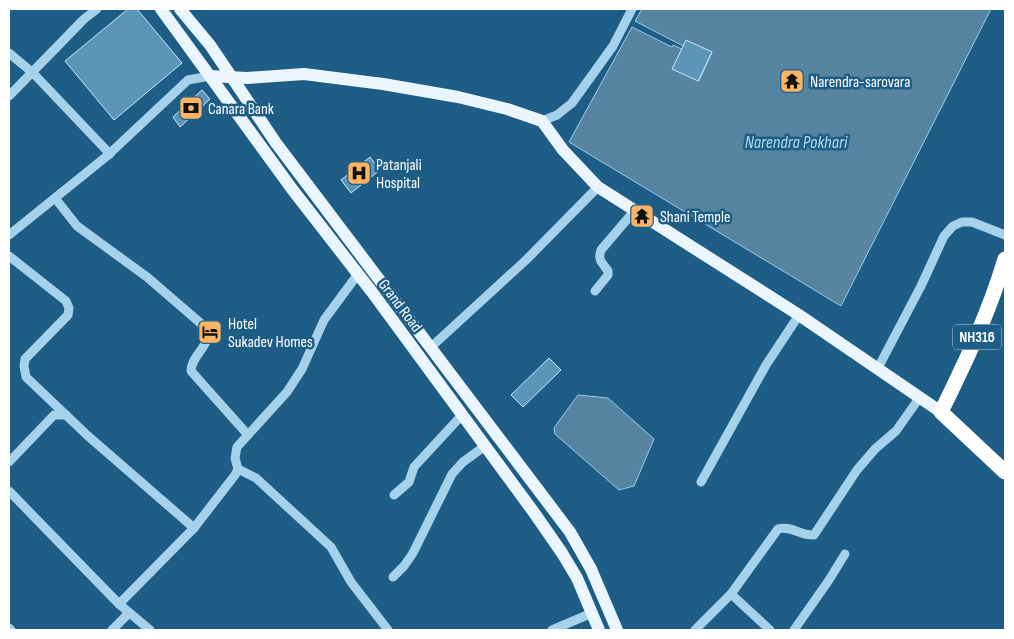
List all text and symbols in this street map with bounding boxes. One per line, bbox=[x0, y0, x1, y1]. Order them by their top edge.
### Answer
temple icon: Narendra-sarovara bbox=[779, 68, 805, 94]
place label: Narendra-sarovara bbox=[810, 73, 910, 92]
bank icon: Canara Bank bbox=[178, 95, 204, 121]
place label: Canara Bank bbox=[208, 100, 274, 119]
water label: Narendra Pokhari bbox=[745, 132, 848, 153]
place label: Patanjali Hospital bbox=[376, 156, 422, 193]
hospital icon: Patanjali Hospital bbox=[346, 160, 372, 186]
temple icon: Shani Temple bbox=[629, 203, 655, 229]
place label: Shani Temple bbox=[660, 208, 730, 227]
street label: Grand Road bbox=[374, 276, 426, 336]
place label: Hotel Sukadev Homes bbox=[228, 315, 313, 352]
hotel icon: Hotel Sukadev Homes bbox=[197, 319, 223, 345]
road number: NH316 bbox=[953, 324, 1001, 350]

